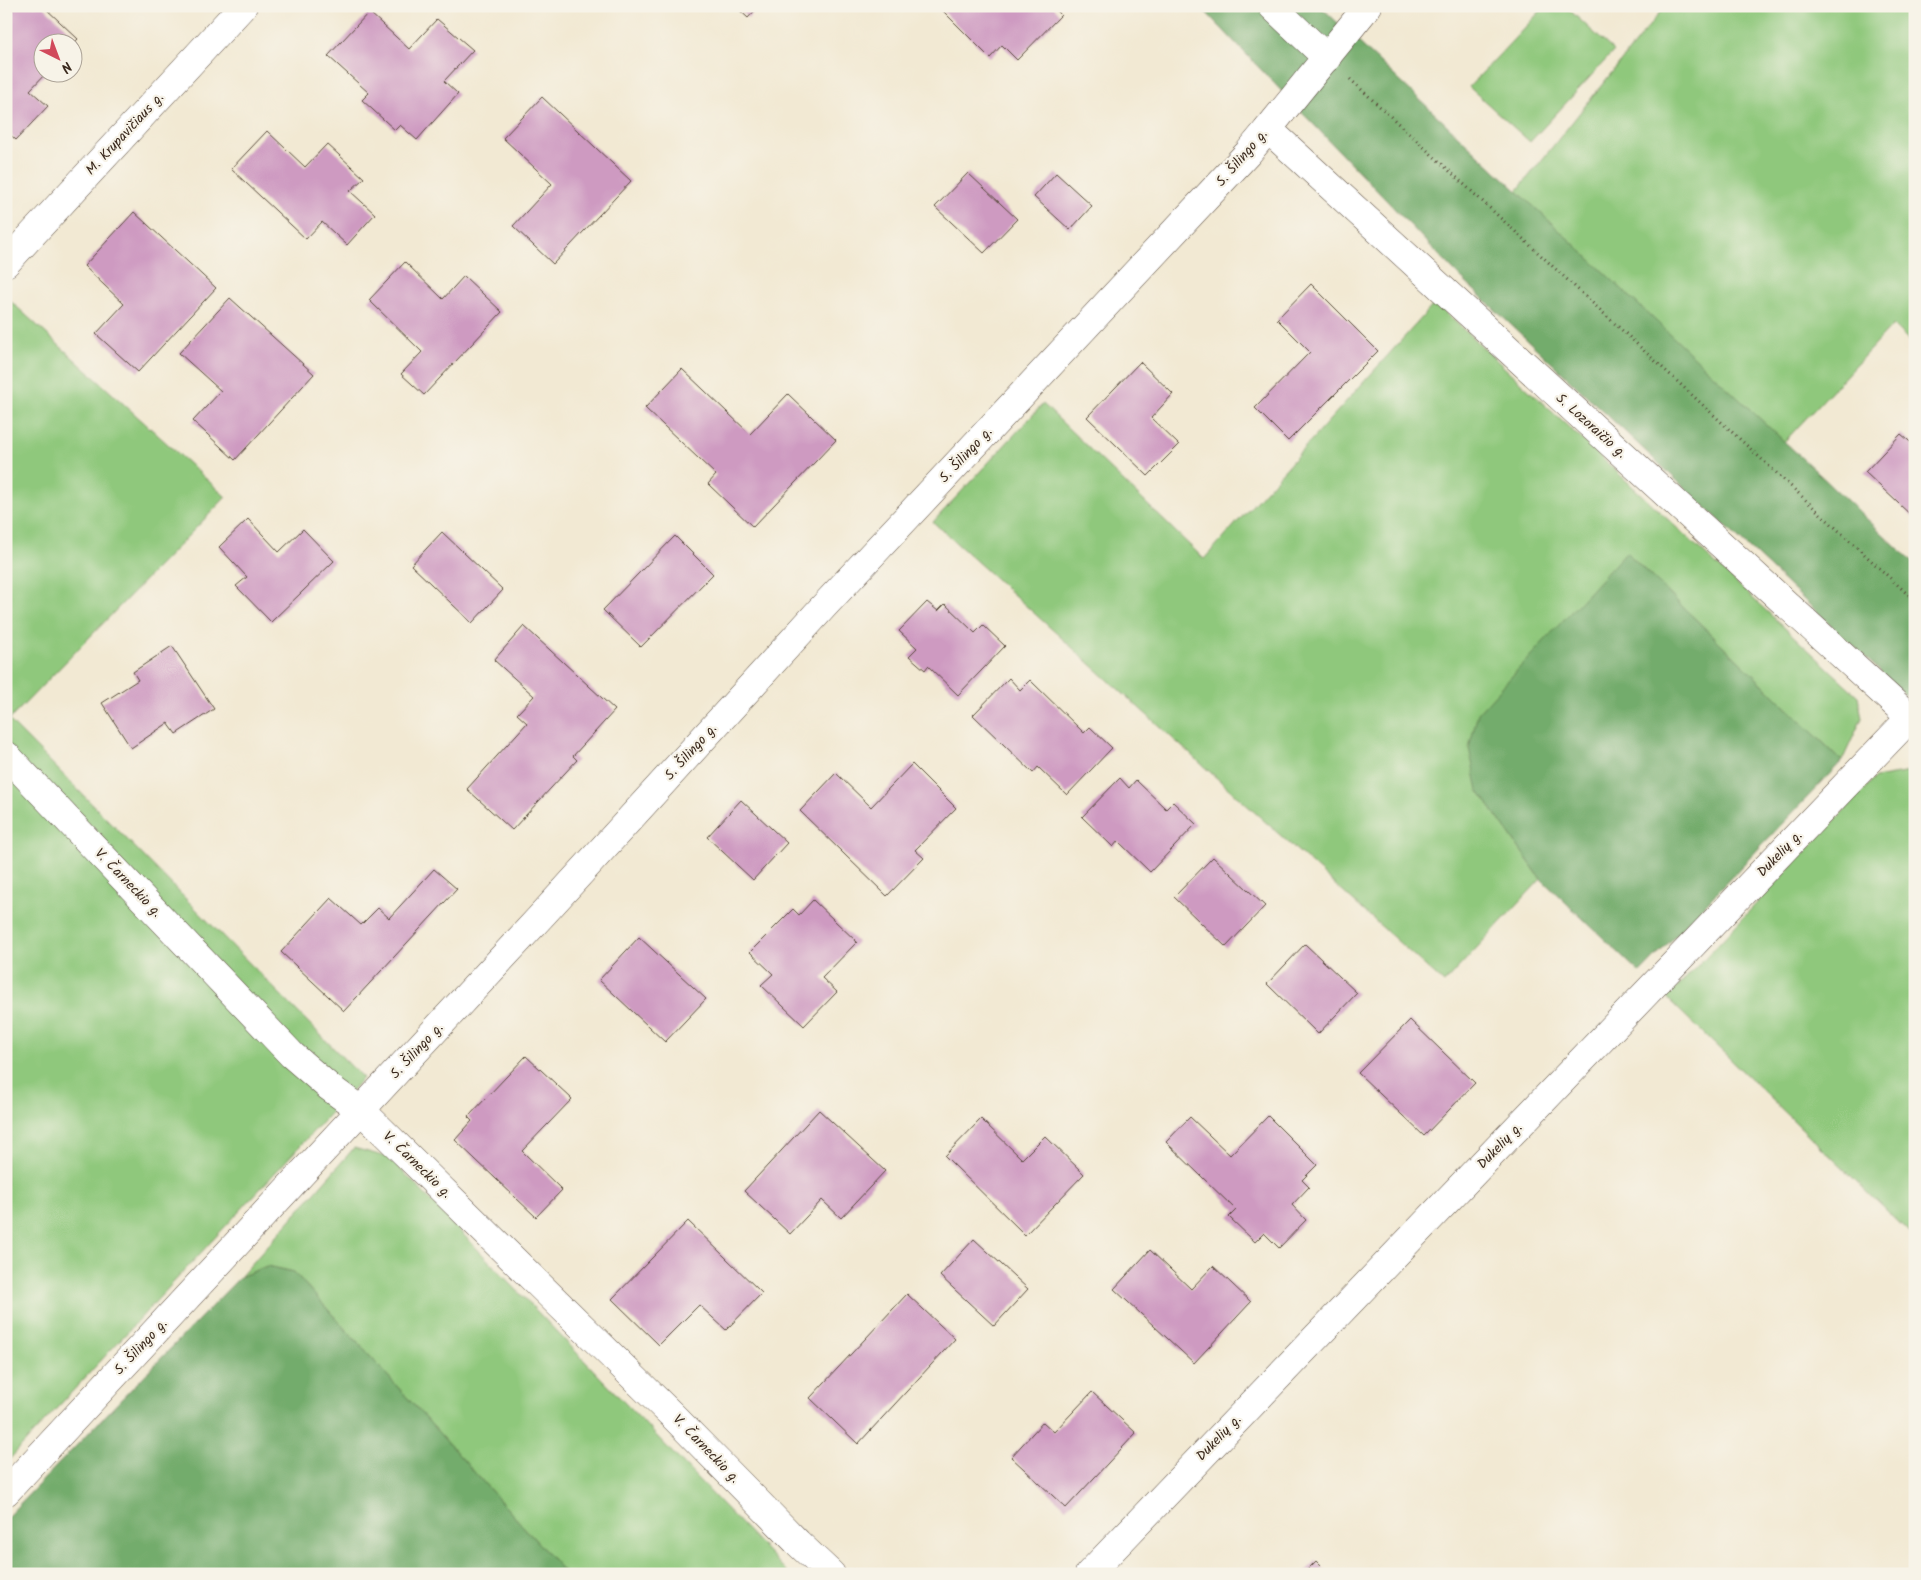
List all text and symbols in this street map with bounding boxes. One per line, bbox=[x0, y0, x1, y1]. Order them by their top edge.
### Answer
north arrow bbox=[32, 32, 82, 82]
text: N bbox=[55, 56, 77, 78]
street label: M. Krupavičiaus g. bbox=[81, 88, 169, 180]
street label: S. Šilingo g. bbox=[1211, 124, 1273, 192]
street label: S. Lozoraičio g. bbox=[1551, 388, 1631, 464]
street label: S. Šilingo g. bbox=[934, 422, 998, 488]
street label: S. Šilingo g. bbox=[659, 719, 723, 785]
street label: Dukelių g. bbox=[1752, 826, 1808, 882]
street label: V. Čarneckio g. bbox=[89, 843, 167, 923]
street label: S. Šilingo g. bbox=[385, 1018, 449, 1084]
street label: Dukelių g. bbox=[1472, 1118, 1528, 1174]
street label: V. Čarneckio g. bbox=[377, 1126, 457, 1204]
street label: S. Šilingo g. bbox=[109, 1314, 173, 1380]
street label: V. Čarneckio g. bbox=[667, 1409, 745, 1489]
street label: Dukelių g. bbox=[1191, 1410, 1247, 1466]

